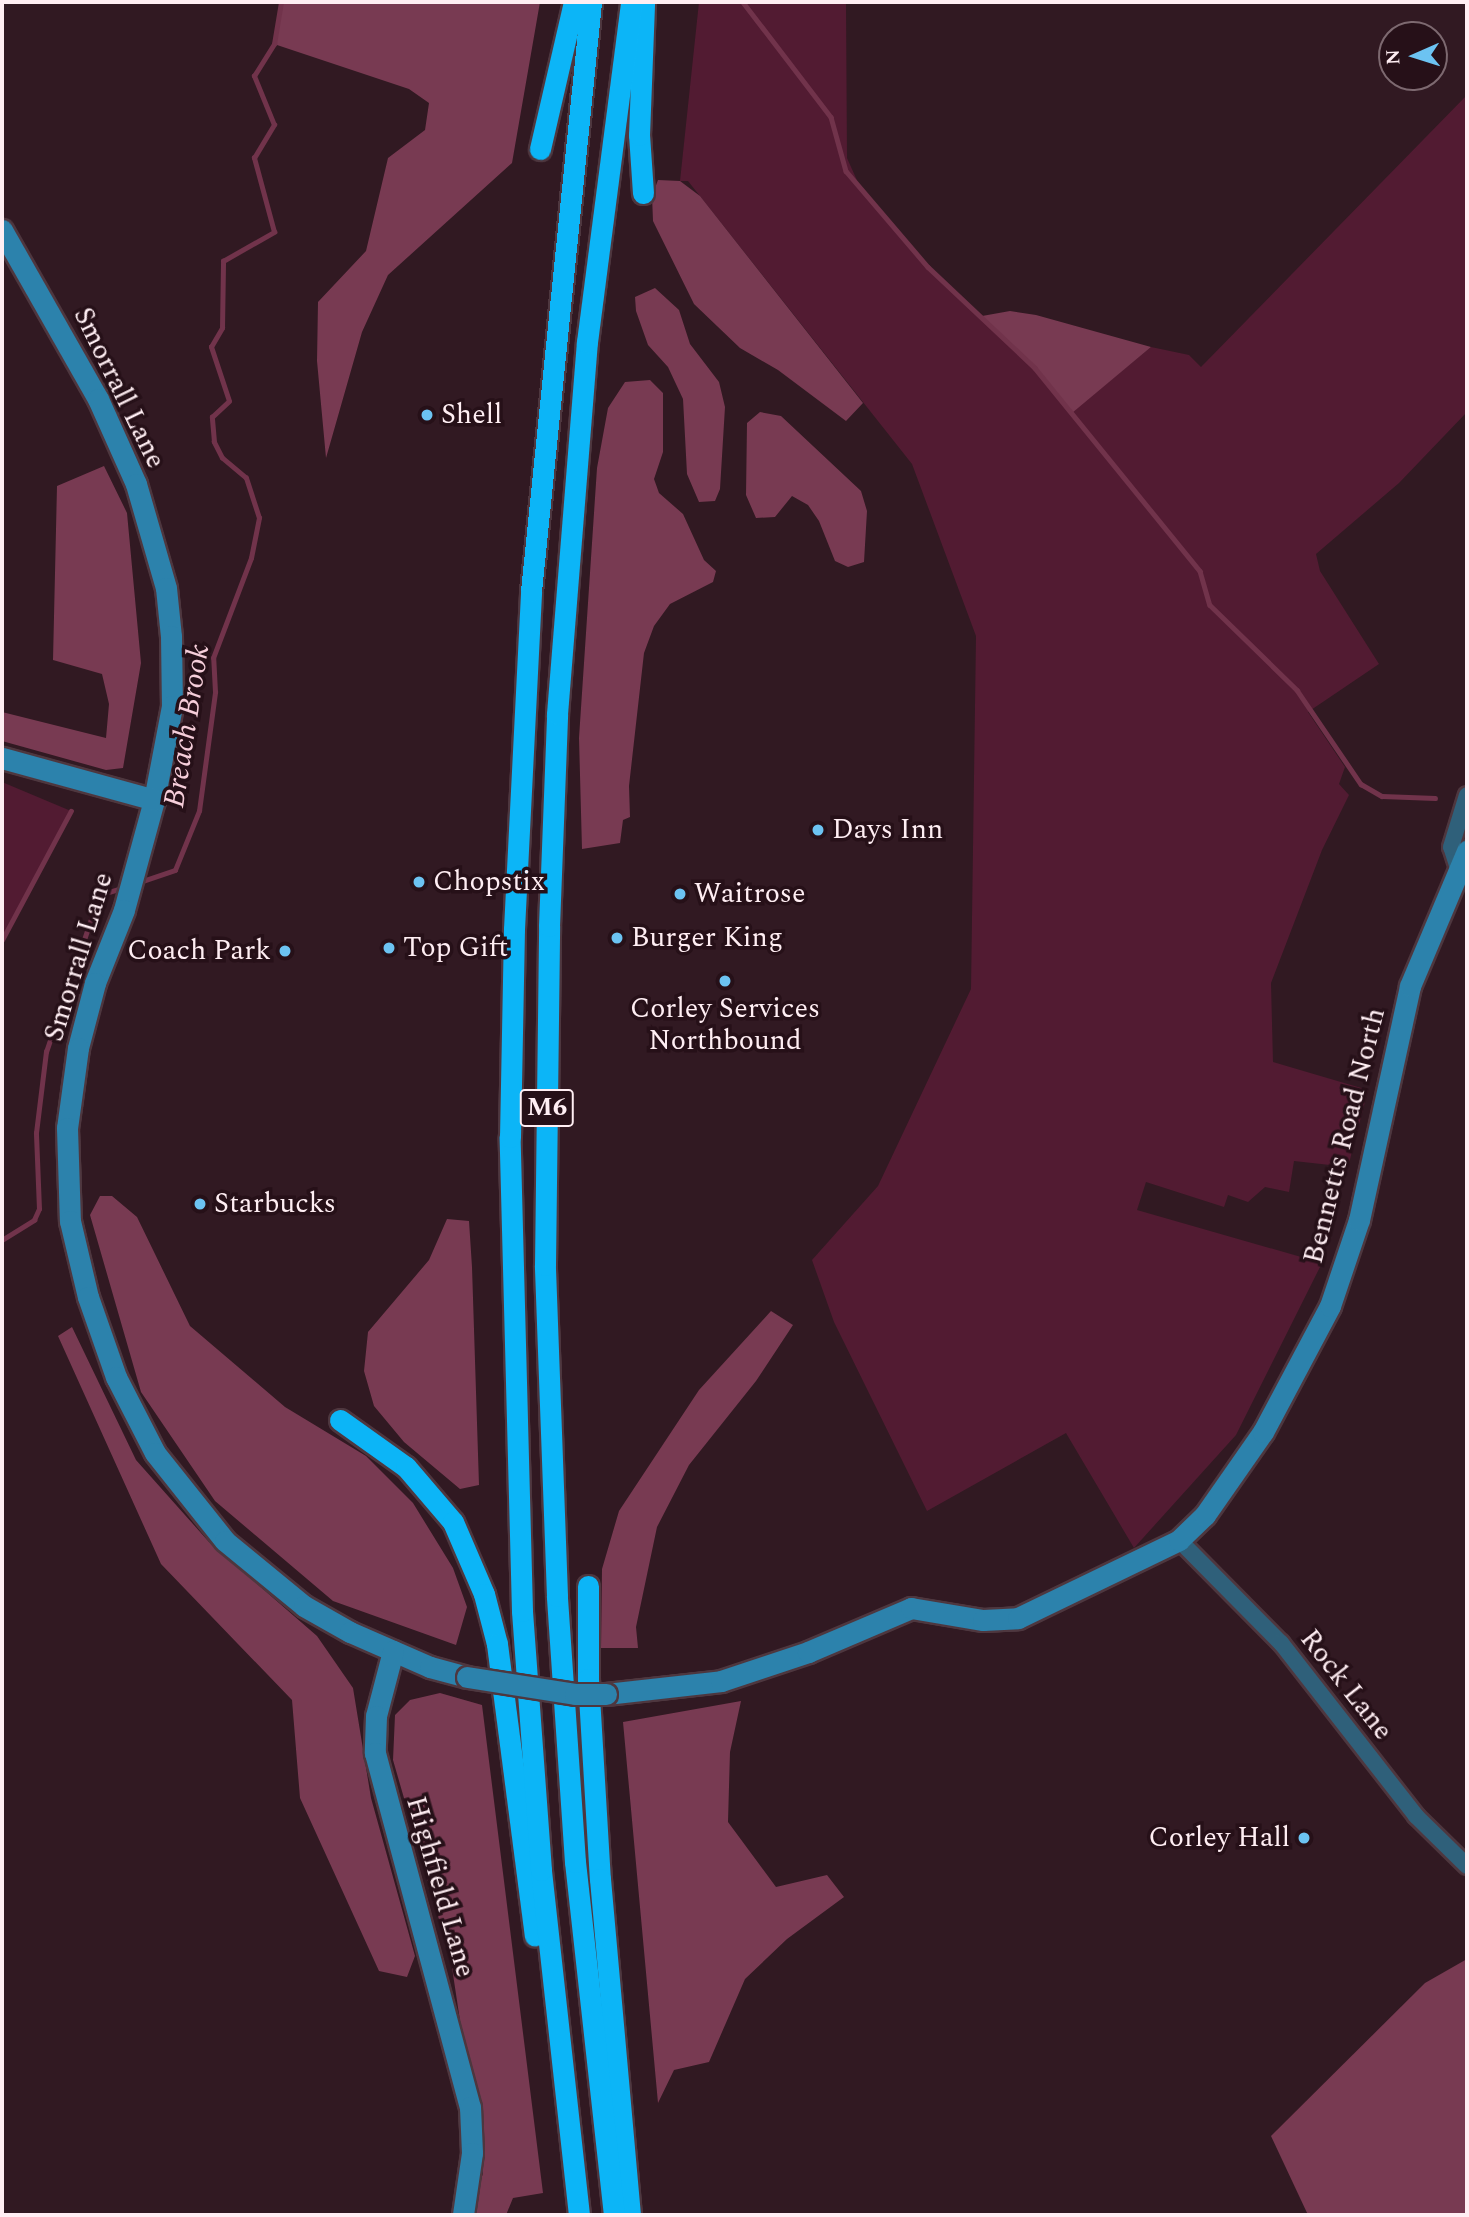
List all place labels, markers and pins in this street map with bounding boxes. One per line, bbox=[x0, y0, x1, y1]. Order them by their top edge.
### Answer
place label: Shell bbox=[441, 398, 502, 432]
marker: Shell bbox=[419, 407, 435, 423]
place label: Days Inn bbox=[832, 813, 943, 847]
marker: Days Inn bbox=[810, 822, 826, 838]
place label: Chopstix bbox=[433, 865, 545, 899]
marker: Chopstix bbox=[411, 874, 427, 890]
place label: Waitrose bbox=[694, 877, 805, 911]
marker: Waitrose bbox=[672, 886, 688, 902]
place label: Burger King bbox=[631, 921, 783, 955]
marker: Burger King bbox=[609, 930, 625, 946]
place label: Top Gift bbox=[403, 931, 508, 965]
place label: Coach Park bbox=[127, 934, 271, 968]
marker: Top Gift bbox=[381, 940, 397, 956]
marker: Coach Park bbox=[277, 943, 293, 959]
marker: Corley Services Northbound bbox=[717, 973, 733, 989]
place label: Corley Services Northbound bbox=[630, 992, 820, 1058]
place label: Starbucks bbox=[214, 1187, 336, 1221]
marker: Starbucks bbox=[192, 1196, 208, 1212]
place label: Corley Hall bbox=[1149, 1821, 1290, 1855]
marker: Corley Hall bbox=[1296, 1830, 1312, 1846]

